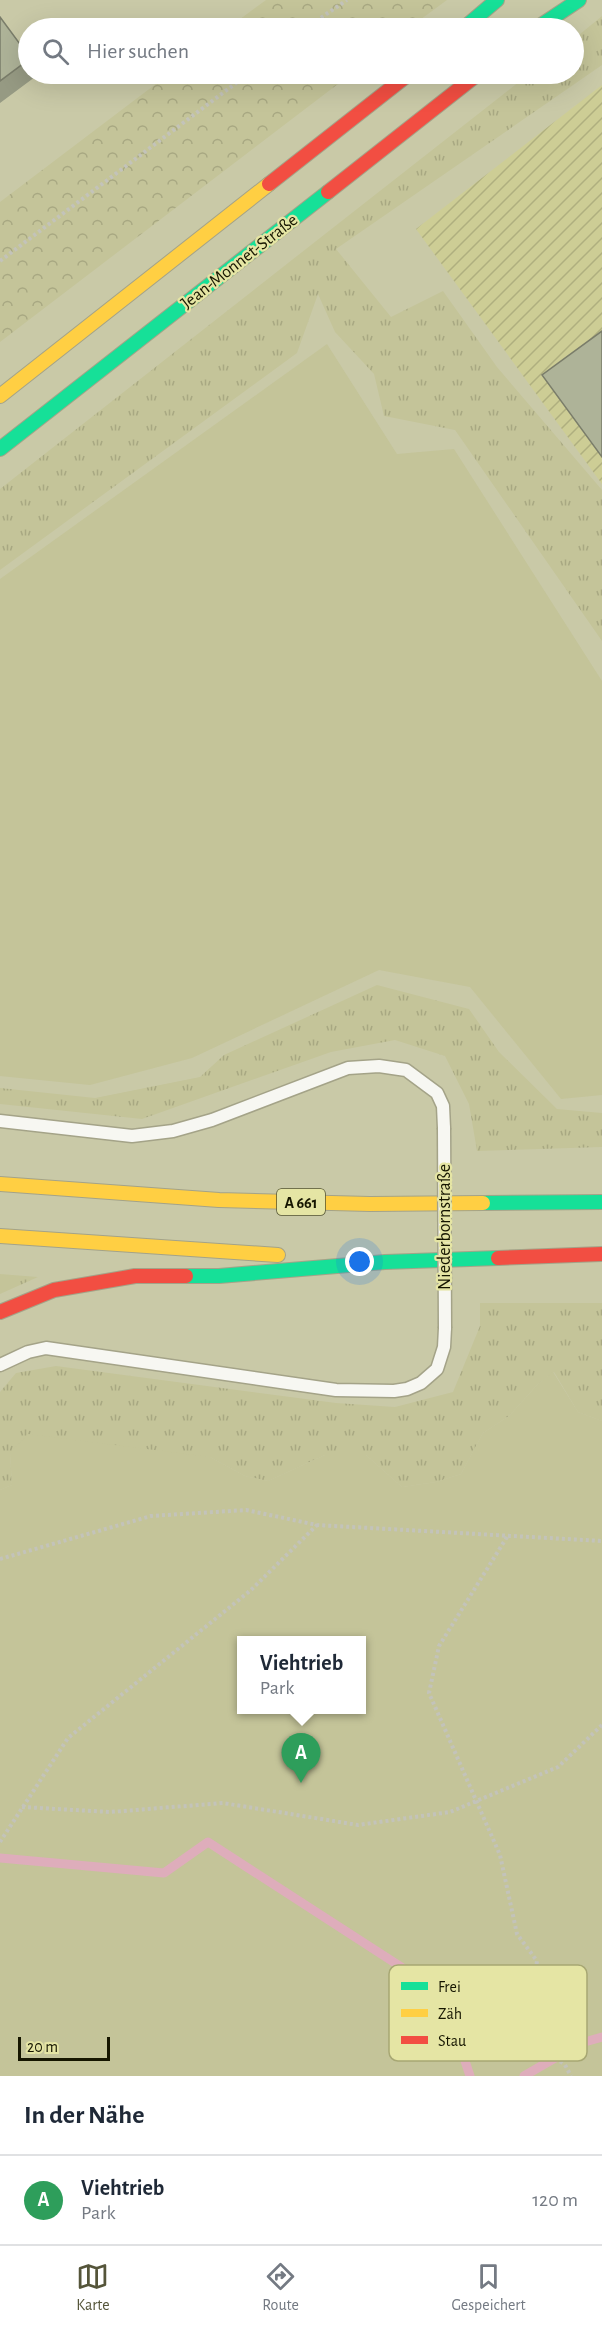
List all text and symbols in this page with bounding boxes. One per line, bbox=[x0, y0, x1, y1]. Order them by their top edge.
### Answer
search box bbox=[18, 18, 584, 84]
icon: search bbox=[39, 35, 72, 68]
text: Hier suchen bbox=[87, 40, 189, 62]
street label: Jean-Monnet-Straße bbox=[178, 211, 301, 313]
street label: Niederbornstraße bbox=[436, 1164, 454, 1290]
road number: A 661 bbox=[277, 1189, 325, 1215]
your location bbox=[345, 1247, 374, 1276]
popup bbox=[237, 1636, 366, 1714]
text: Viehtrieb bbox=[260, 1652, 343, 1674]
text: Park bbox=[260, 1678, 294, 1698]
pin: A bbox=[282, 1734, 320, 1783]
legend bbox=[389, 1965, 587, 2061]
text: Frei bbox=[438, 1979, 461, 1995]
text: Zäh bbox=[438, 2006, 462, 2022]
text: Stau bbox=[438, 2033, 466, 2049]
scale bar bbox=[18, 2034, 110, 2062]
text: 20 m bbox=[27, 2039, 58, 2055]
text: In der Nähe bbox=[24, 2102, 144, 2128]
text: Viehtrieb bbox=[81, 2177, 164, 2199]
text: A bbox=[38, 2190, 50, 2210]
text: 120 m bbox=[532, 2190, 578, 2210]
text: Park bbox=[81, 2203, 116, 2223]
tab: Karte bbox=[76, 2260, 110, 2315]
tab: Route bbox=[262, 2260, 299, 2315]
tab: Gespeichert bbox=[452, 2260, 526, 2315]

